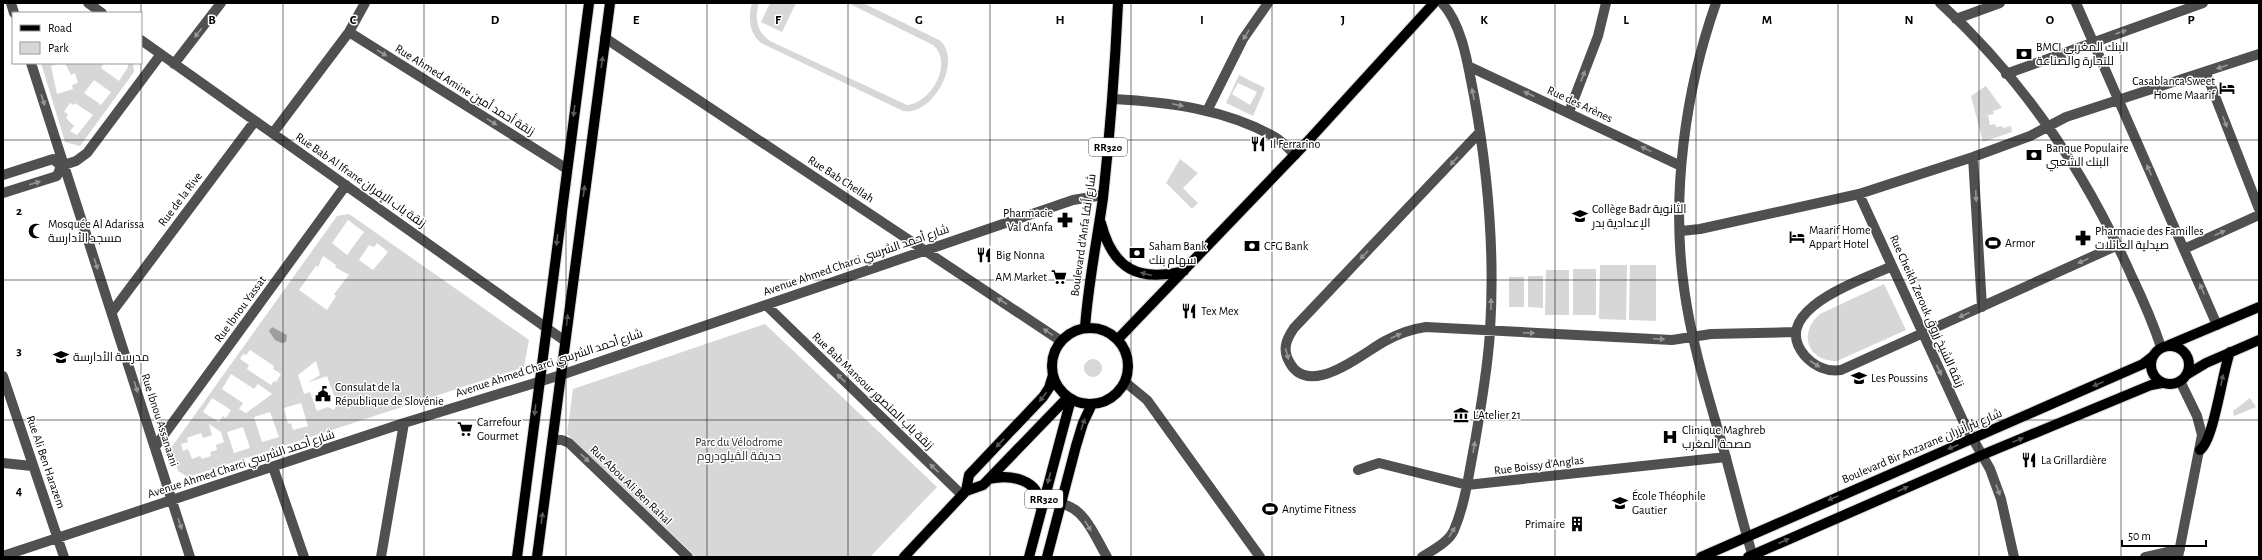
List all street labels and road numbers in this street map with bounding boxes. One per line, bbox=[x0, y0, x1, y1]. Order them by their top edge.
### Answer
street label: Rue Ahmed Amine زنقة أحمد أمين bbox=[393, 40, 538, 139]
street label: Rue des Arènes bbox=[1545, 84, 1615, 124]
street label: Rue Bab Al Ifrane زنقة باب الإفران bbox=[293, 130, 428, 230]
road number: RR320 bbox=[1089, 138, 1127, 156]
street label: Rue Bab Chellah bbox=[806, 153, 876, 205]
street label: Rue de la Rive bbox=[156, 170, 204, 228]
street label: Boulevard d'Anfa شارع أنفا bbox=[1066, 173, 1100, 297]
street label: Avenue Ahmed Charci شارع أحمد الشرسي bbox=[761, 221, 952, 301]
street label: Rue Cheikh Zerouk زنقة الشيخ زروق bbox=[1886, 233, 1966, 390]
street label: Rue Ibnou Yassat bbox=[212, 273, 268, 344]
street label: Avenue Ahmed Charci شارع أحمد الشرسي bbox=[453, 325, 645, 403]
street label: Rue Bab Mansour زنقة باب المنصور bbox=[810, 330, 936, 453]
street label: Rue Ibnou Assanaani bbox=[139, 372, 181, 468]
street label: Boulevard Bir Anzarane شارع بئر أنزران bbox=[1839, 405, 2005, 487]
street label: Rue Ali Ben Harazem bbox=[24, 414, 68, 510]
street label: Avenue Ahmed Charci شارع أحمد الشرسي bbox=[145, 426, 337, 504]
street label: Rue Abou Ali Ben Rahal bbox=[588, 443, 674, 527]
street label: Rue Boissy d’Anglas bbox=[1493, 454, 1585, 477]
road number: RR320 bbox=[1025, 490, 1063, 508]

